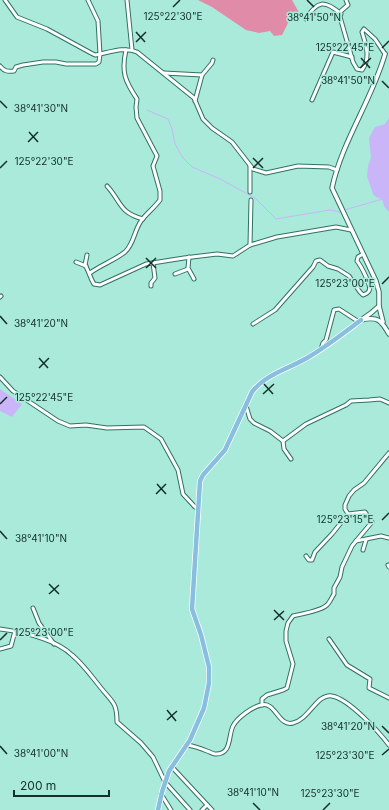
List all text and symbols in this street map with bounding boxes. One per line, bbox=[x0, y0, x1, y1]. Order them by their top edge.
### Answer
text: 125°22'30"E bbox=[143, 10, 203, 22]
text: 38°41'50"N bbox=[287, 11, 341, 23]
text: 125°22'45"E bbox=[316, 41, 374, 53]
text: 38°41'50"N bbox=[321, 74, 375, 86]
text: 38°41'30"N bbox=[14, 102, 68, 114]
text: 125°22'30"E bbox=[14, 155, 74, 167]
text: 125°23'00"E bbox=[315, 277, 375, 289]
text: 38°41'20"N bbox=[14, 317, 68, 329]
text: 125°22'45"E bbox=[15, 391, 73, 403]
text: 125°23'15"E bbox=[317, 513, 373, 525]
text: 38°41'10"N bbox=[15, 532, 67, 544]
text: 125°23'00"E bbox=[14, 626, 74, 638]
text: 38°41'20"N bbox=[321, 720, 375, 732]
text: 38°41'00"N bbox=[14, 747, 68, 759]
text: 125°23'30"E bbox=[315, 749, 375, 761]
scale bar bbox=[14, 772, 109, 798]
text: 200 m bbox=[20, 778, 56, 793]
text: 38°41'10"N bbox=[227, 786, 279, 798]
text: 125°23'30"E bbox=[300, 787, 360, 799]

